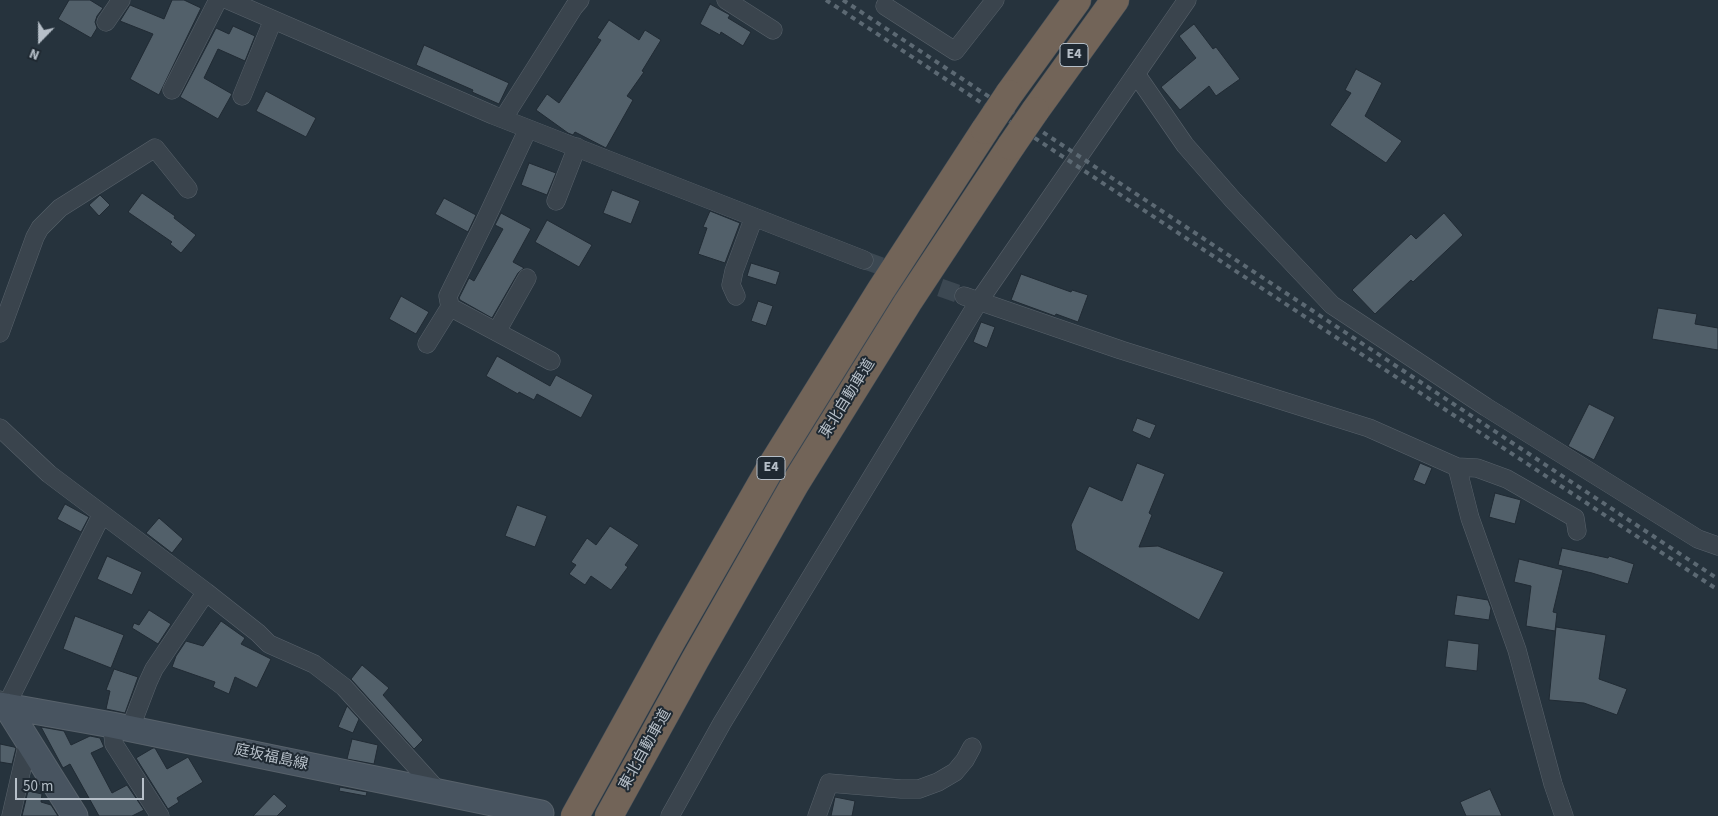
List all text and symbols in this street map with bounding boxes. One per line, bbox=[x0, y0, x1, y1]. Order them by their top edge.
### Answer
north arrow bbox=[15, 15, 65, 65]
text: N bbox=[26, 43, 42, 65]
road number: E4 bbox=[1060, 44, 1088, 66]
street label: 東北自動車道 bbox=[817, 356, 879, 442]
road number: E4 bbox=[757, 456, 785, 479]
street label: 東北自動車道 bbox=[616, 706, 676, 794]
street label: 庭坂福島線 bbox=[232, 741, 310, 775]
scale bar bbox=[18, 768, 146, 800]
text: 50 m bbox=[23, 776, 53, 797]

